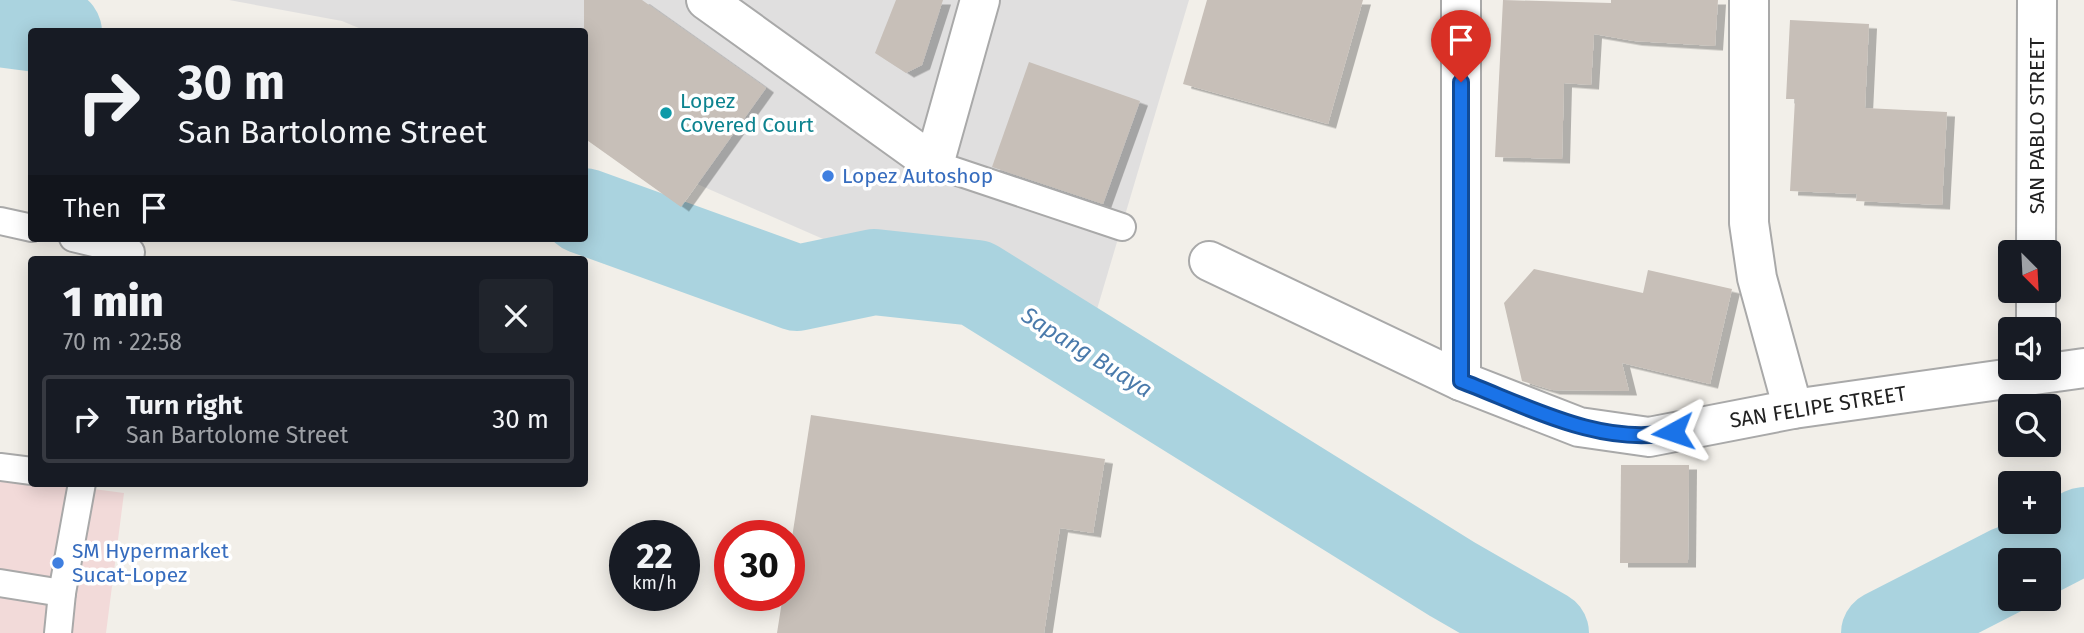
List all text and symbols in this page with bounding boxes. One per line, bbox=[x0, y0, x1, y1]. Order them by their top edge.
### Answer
pin bbox=[1431, 10, 1491, 82]
icon: arrive bbox=[1442, 21, 1480, 59]
street label: SAN PABLO STREET bbox=[2024, 38, 2050, 214]
text: 30 m bbox=[178, 53, 285, 112]
icon: right bbox=[63, 56, 154, 147]
place label: Lopez Covered Court bbox=[680, 88, 814, 138]
marker: Lopez Covered Court bbox=[658, 105, 674, 121]
text: San Bartolome Street bbox=[178, 113, 487, 151]
place label: Lopez Autoshop bbox=[842, 163, 993, 189]
marker: Lopez Autoshop bbox=[820, 168, 836, 184]
icon: arrive bbox=[135, 189, 173, 227]
text: Then bbox=[63, 193, 121, 224]
north arrow bbox=[1998, 240, 2062, 303]
map controls bbox=[1998, 240, 2061, 611]
text: 1 min bbox=[63, 277, 164, 327]
button: close bbox=[479, 279, 553, 353]
water label: Sapang Buaya bbox=[1016, 300, 1157, 403]
button: sound bbox=[1998, 317, 2061, 380]
text: 70 m · 22:58 bbox=[63, 328, 182, 356]
street label: SAN FELIPE STREET bbox=[1728, 380, 1908, 434]
text: Turn right bbox=[126, 390, 243, 421]
button: search bbox=[1998, 394, 2061, 457]
position arrow bbox=[1636, 395, 1710, 469]
icon: right bbox=[67, 400, 105, 438]
text: 30 m bbox=[492, 404, 549, 435]
text: San Bartolome Street bbox=[126, 421, 348, 449]
button: + bbox=[1998, 471, 2061, 534]
speed limit sign: 30 bbox=[714, 520, 805, 611]
text: 22 bbox=[636, 535, 673, 577]
place label: SM Hypermarket Sucat-Lopez bbox=[72, 538, 229, 588]
button: − bbox=[1998, 548, 2061, 611]
marker: SM Hypermarket Sucat-Lopez bbox=[50, 555, 66, 571]
text: km/h bbox=[632, 572, 677, 594]

